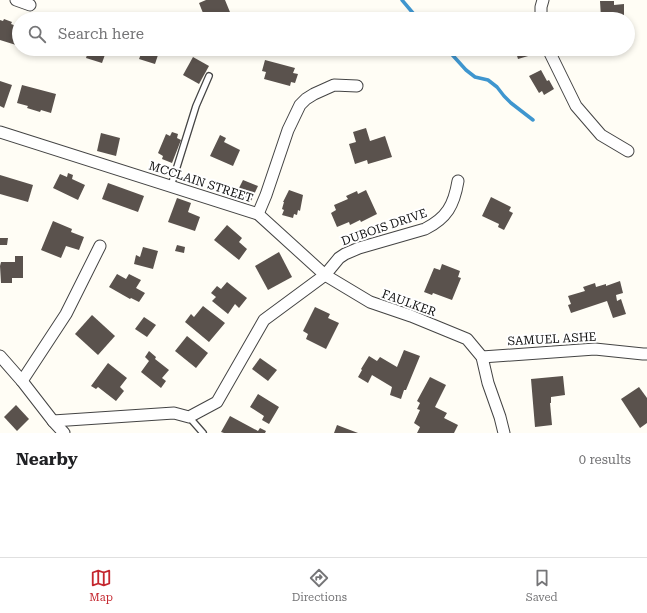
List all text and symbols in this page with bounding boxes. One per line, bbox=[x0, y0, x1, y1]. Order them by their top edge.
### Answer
search box bbox=[12, 12, 635, 56]
icon: search bbox=[26, 23, 48, 45]
text: Search here bbox=[58, 25, 144, 43]
street label: MCCLAIN STREET bbox=[147, 159, 255, 205]
street label: DUBOIS DRIVE bbox=[339, 206, 429, 248]
street label: FAULKER bbox=[380, 287, 439, 319]
street label: SAMUEL ASHE bbox=[507, 330, 597, 348]
text: Nearby bbox=[16, 449, 78, 469]
text: 0 results bbox=[579, 452, 631, 467]
tab: Map bbox=[89, 567, 113, 604]
tab: Directions bbox=[292, 567, 347, 604]
tab: Saved bbox=[526, 567, 558, 604]

